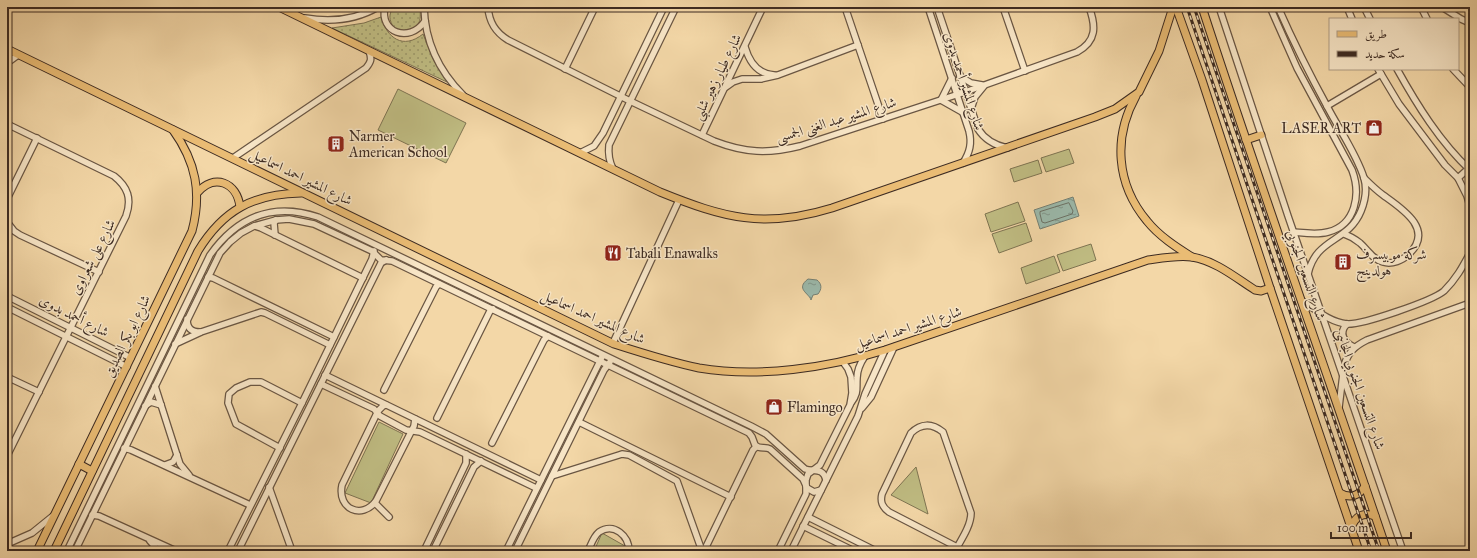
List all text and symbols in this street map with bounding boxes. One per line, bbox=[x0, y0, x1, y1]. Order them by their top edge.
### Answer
legend bbox=[1329, 18, 1459, 70]
text: طريق bbox=[1365, 27, 1387, 42]
street label: شارع المشير أحمد بدوى bbox=[937, 29, 990, 133]
street label: شارع طيار زهير شلبى bbox=[689, 31, 748, 124]
text: سكة حديد bbox=[1365, 47, 1405, 61]
street label: شارع المشير عبد الغنى الجمسى bbox=[774, 94, 899, 149]
shop icon: LASER ART bbox=[1364, 118, 1384, 138]
place label: LASER ART bbox=[1281, 120, 1361, 137]
place label: Narmer American School bbox=[348, 128, 447, 161]
building icon: Narmer American School bbox=[326, 134, 346, 154]
street label: شارع المشير احمد اسماعيل bbox=[246, 145, 355, 212]
street label: شارع على شعراوى bbox=[67, 216, 122, 299]
street label: شارع التسعين الجنوبي bbox=[1280, 228, 1329, 323]
restaurant icon: Tabali Enawalks bbox=[603, 243, 623, 263]
place label: Tabali Enawalks bbox=[626, 245, 718, 262]
place label: شركة موبيسرف هولدينج bbox=[1356, 246, 1427, 283]
building icon: شركة موبيسرف هولدينج bbox=[1333, 252, 1353, 272]
street label: شارع المشير احمد اسماعيل bbox=[537, 286, 648, 350]
street label: شارع أحمد بدوى bbox=[35, 289, 113, 343]
street label: شارع ابو بكر الصديق bbox=[100, 292, 157, 381]
street label: شارع المشير احمد اسماعيل bbox=[852, 303, 965, 356]
street label: شارع التسعين الجنوبي الجانبى bbox=[1328, 326, 1389, 453]
shop icon: Flamingo bbox=[764, 397, 784, 417]
place label: Flamingo bbox=[787, 399, 843, 416]
scale bar bbox=[1331, 514, 1411, 540]
text: 100 m bbox=[1337, 521, 1368, 535]

